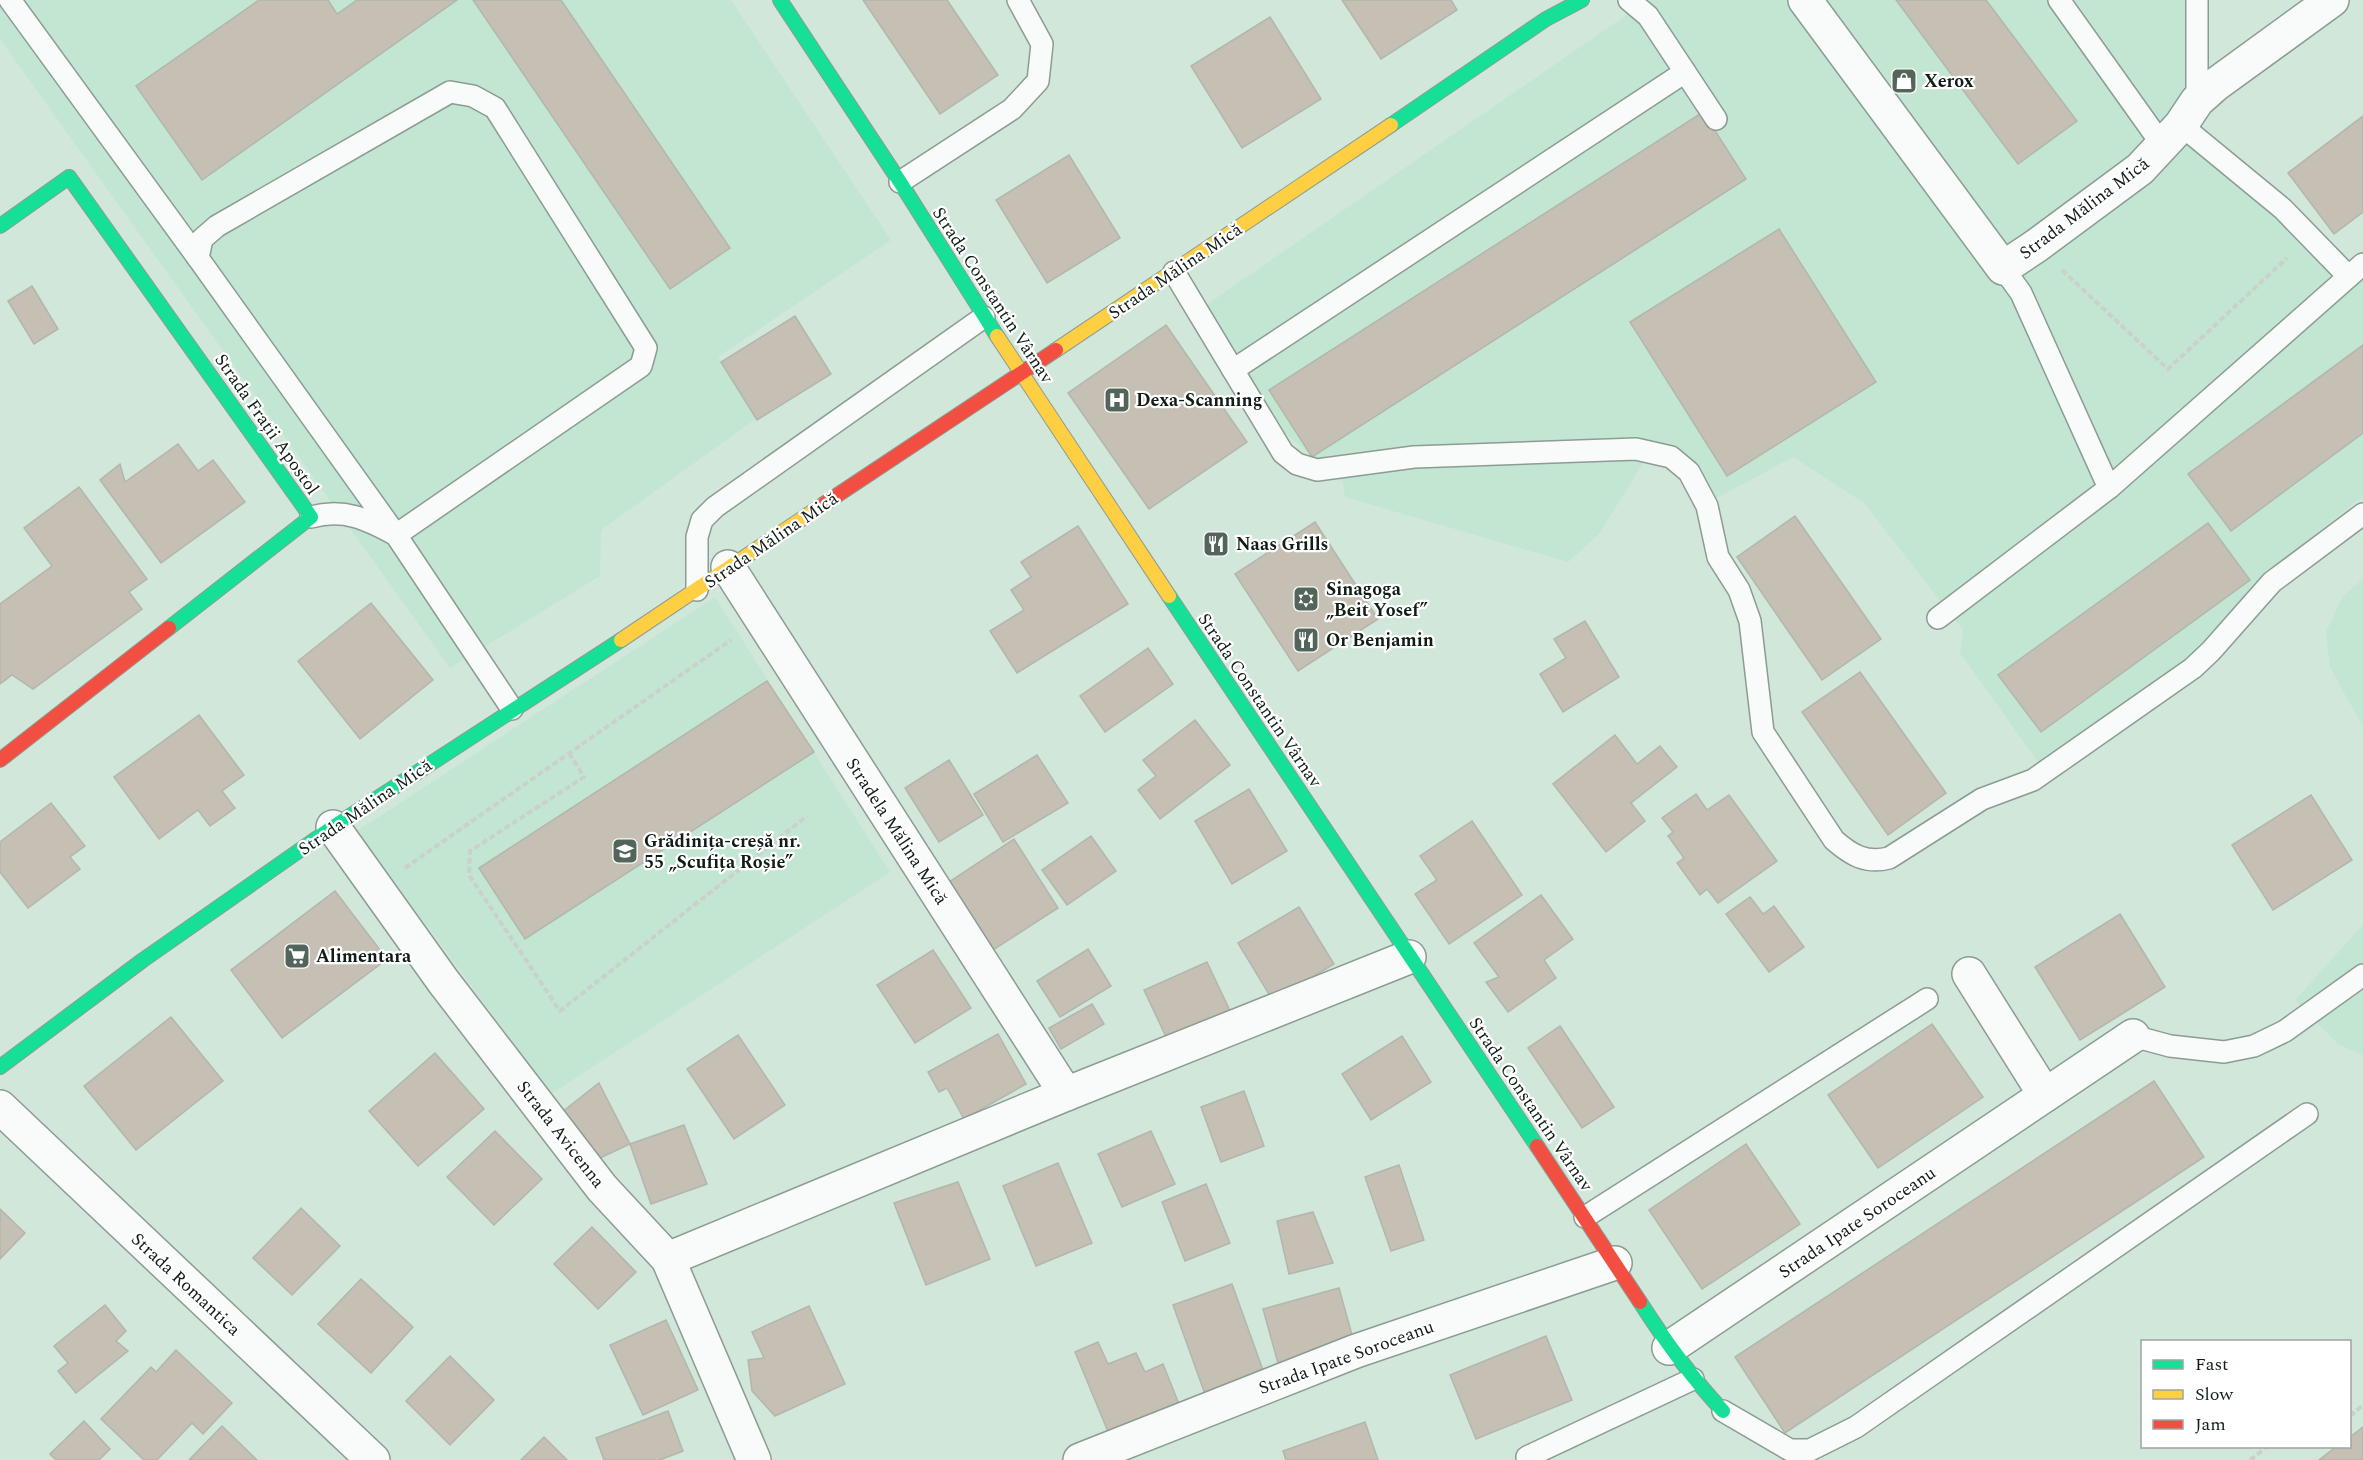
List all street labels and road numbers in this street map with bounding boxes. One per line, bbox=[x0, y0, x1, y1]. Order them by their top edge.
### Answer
street label: Strada Mălina Mică bbox=[2014, 150, 2155, 266]
street label: Strada Constantin Vârnav bbox=[925, 202, 1061, 390]
street label: Strada Mălina Mică bbox=[1103, 216, 1248, 326]
street label: Strada Frații Apostol bbox=[208, 348, 326, 500]
street label: Strada Mălina Mică bbox=[699, 485, 844, 595]
street label: Strada Constantin Vârnav bbox=[1191, 608, 1329, 794]
street label: Strada Mălina Mică bbox=[293, 752, 438, 862]
street label: Stradela Mălina Mică bbox=[839, 752, 954, 910]
street label: Strada Constantin Vârnav bbox=[1462, 1012, 1600, 1198]
street label: Strada Avicenna bbox=[510, 1075, 611, 1194]
street label: Strada Ipate Soroceanu bbox=[1773, 1160, 1941, 1285]
street label: Strada Romantica bbox=[125, 1226, 247, 1343]
street label: Strada Ipate Soroceanu bbox=[1255, 1313, 1438, 1402]

